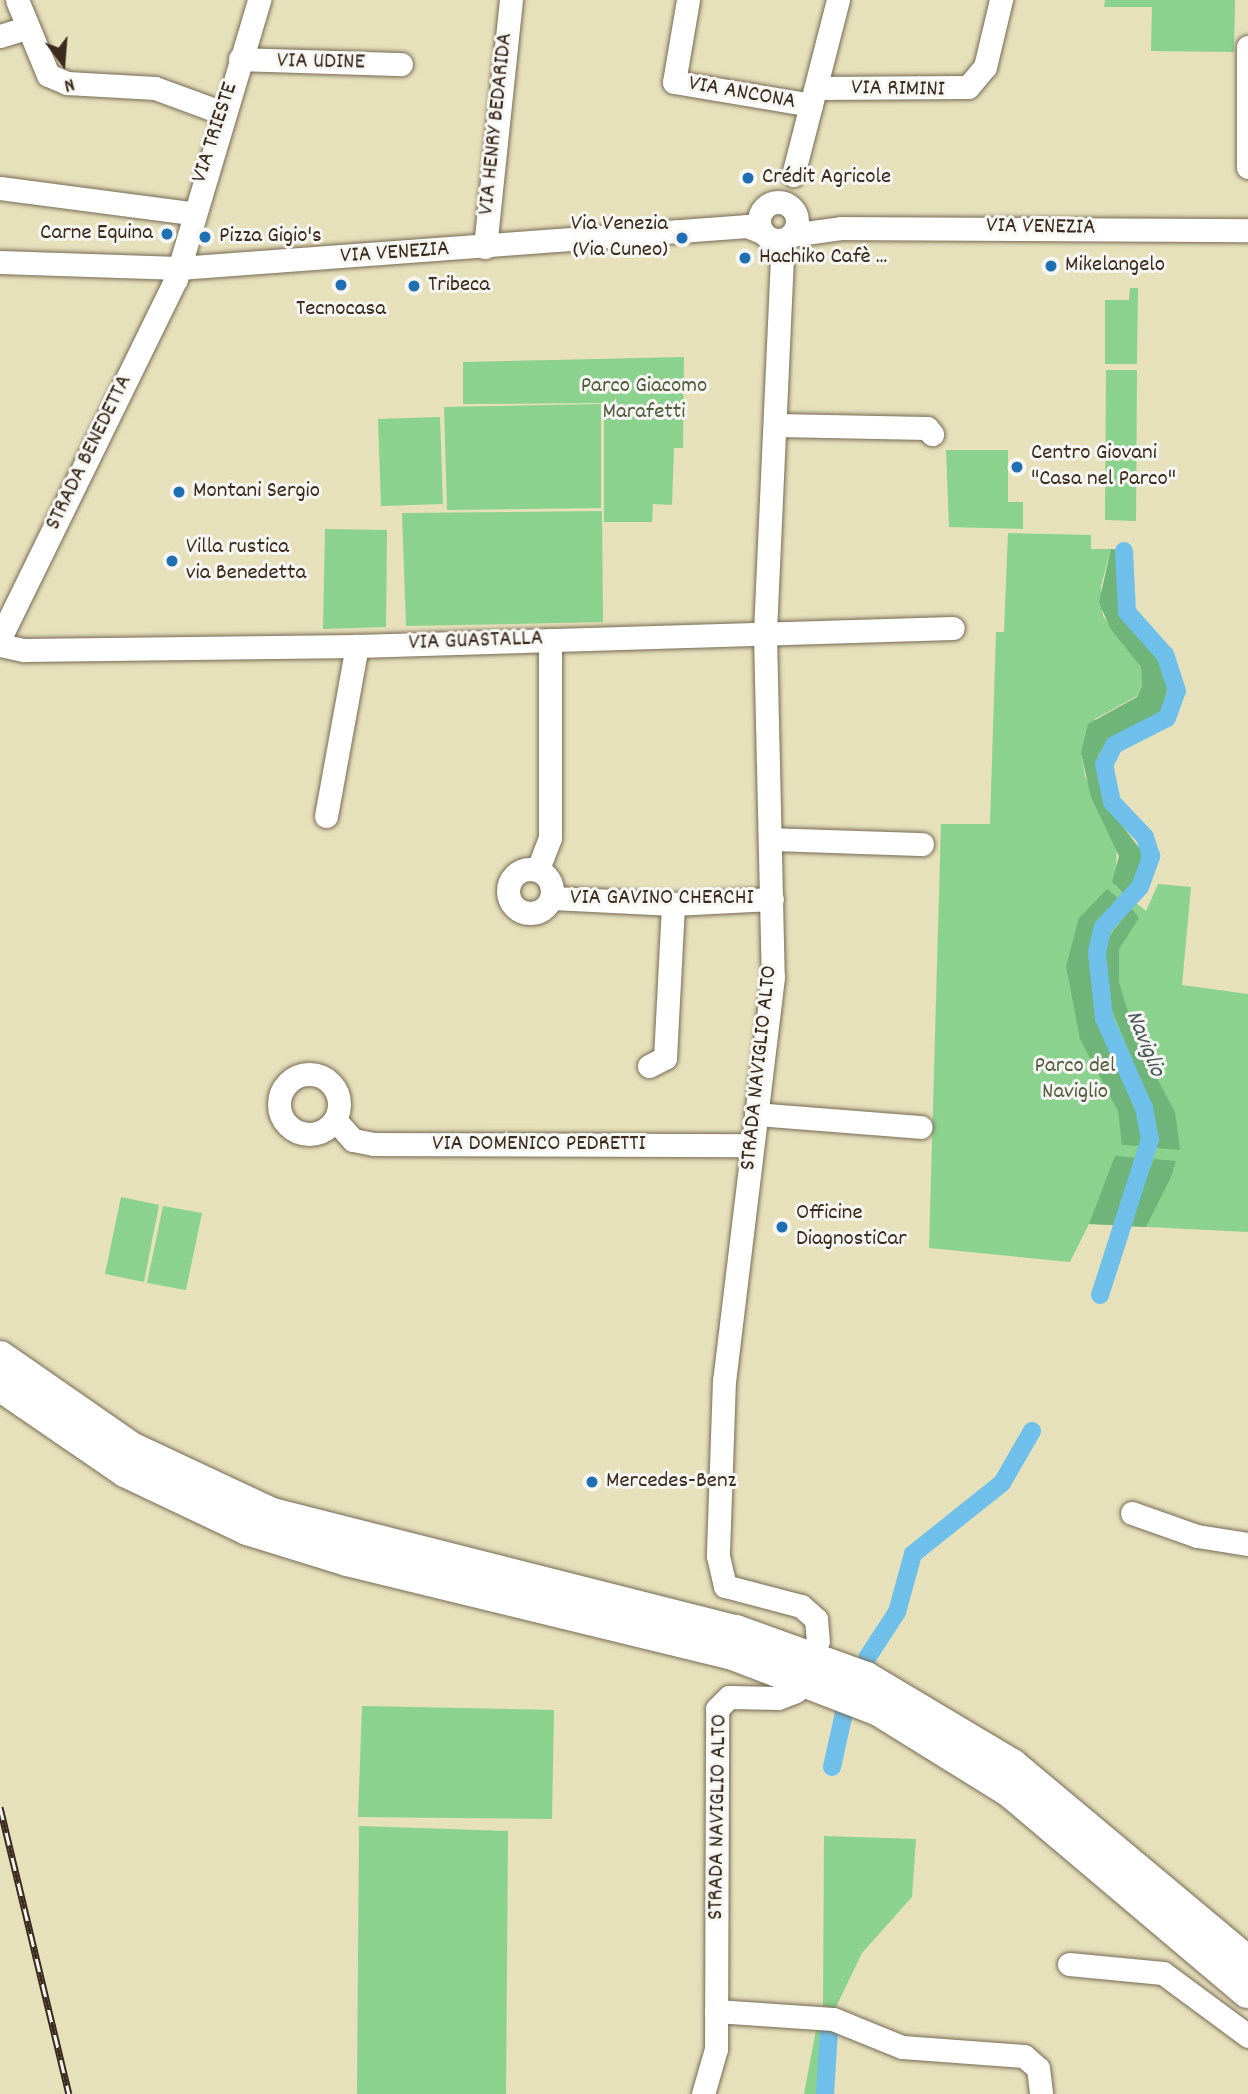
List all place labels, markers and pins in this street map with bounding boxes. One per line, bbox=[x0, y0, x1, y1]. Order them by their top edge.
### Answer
place label: Crédit Agricole bbox=[762, 164, 891, 192]
marker: Crédit Agricole bbox=[740, 170, 756, 186]
place label: Via Venezia (Via Cuneo) bbox=[571, 211, 668, 265]
place label: Carne Equina bbox=[40, 220, 153, 248]
place label: Pizza Gigio's bbox=[219, 223, 322, 251]
marker: Carne Equina bbox=[159, 226, 175, 242]
marker: Pizza Gigio's bbox=[197, 229, 213, 245]
marker: Via Venezia (Via Cuneo) bbox=[674, 230, 690, 246]
place label: Hachiko Cafè ... bbox=[759, 244, 887, 272]
marker: Hachiko Cafè ... bbox=[737, 250, 753, 266]
place label: Mikelangelo bbox=[1065, 252, 1165, 280]
marker: Mikelangelo bbox=[1043, 258, 1059, 274]
place label: Tribeca bbox=[428, 272, 490, 300]
marker: Tecnocasa bbox=[333, 277, 349, 293]
marker: Tribeca bbox=[406, 278, 422, 294]
place label: Tecnocasa bbox=[296, 296, 386, 324]
place label: Centro Giovani "Casa nel Parco" bbox=[1031, 440, 1176, 494]
marker: Centro Giovani "Casa nel Parco" bbox=[1009, 459, 1025, 475]
place label: Montani Sergio bbox=[193, 478, 320, 506]
marker: Montani Sergio bbox=[171, 484, 187, 500]
place label: Villa rustica via Benedetta bbox=[186, 534, 306, 588]
marker: Villa rustica via Benedetta bbox=[164, 553, 180, 569]
place label: Officine DiagnostiCar bbox=[796, 1200, 907, 1254]
marker: Officine DiagnostiCar bbox=[774, 1219, 790, 1235]
place label: Mercedes-Benz bbox=[606, 1468, 736, 1496]
marker: Mercedes-Benz bbox=[584, 1474, 600, 1490]

